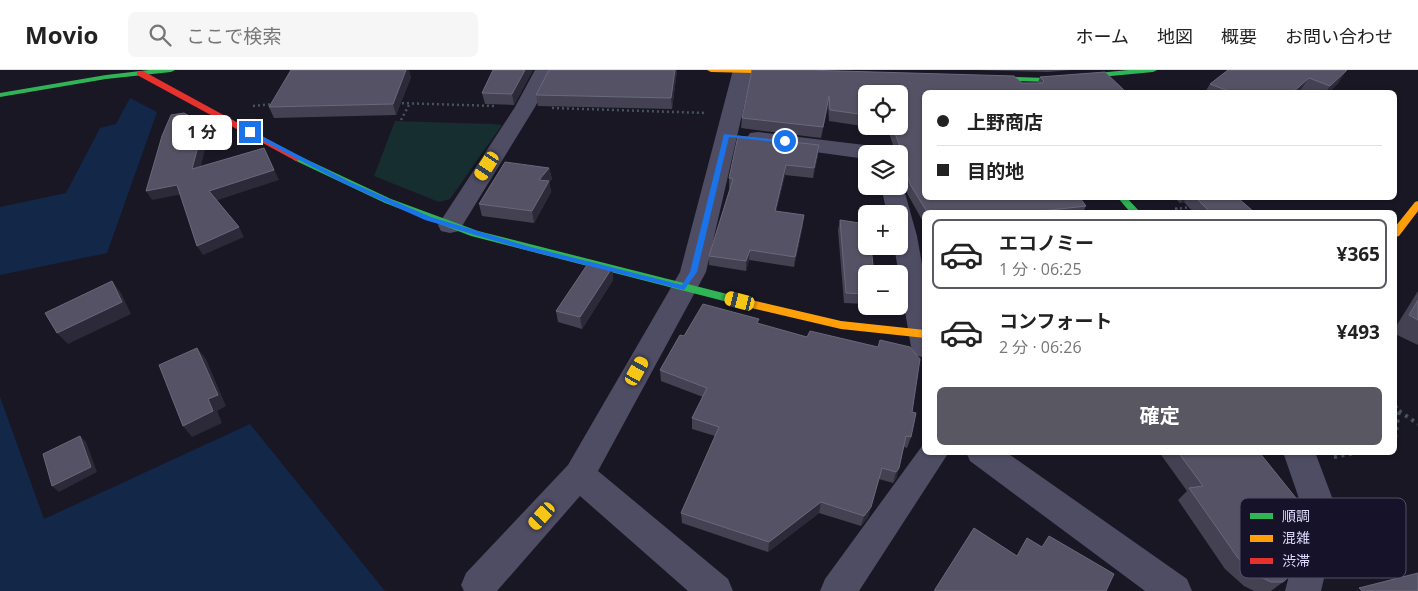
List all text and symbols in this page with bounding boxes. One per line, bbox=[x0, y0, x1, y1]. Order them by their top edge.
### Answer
search box bbox=[128, 12, 478, 57]
text: Movio bbox=[25, 18, 98, 51]
icon: search bbox=[146, 21, 174, 49]
text: ここで検索 bbox=[186, 23, 281, 49]
text: ホーム bbox=[1076, 24, 1129, 48]
text: 地図 bbox=[1157, 24, 1193, 48]
text: 概要 bbox=[1221, 24, 1257, 48]
text: お問い合わせ bbox=[1285, 24, 1393, 48]
map controls bbox=[858, 85, 908, 315]
button: locate bbox=[858, 85, 908, 135]
text: 上野商店 bbox=[967, 109, 1043, 135]
callout: 1 分 bbox=[172, 114, 232, 150]
text: 1 分 bbox=[187, 121, 217, 143]
route end bbox=[239, 121, 261, 143]
route start bbox=[774, 130, 796, 152]
button: layers bbox=[858, 145, 908, 195]
car bbox=[472, 149, 501, 183]
text: 目的地 bbox=[967, 158, 1024, 184]
button: + bbox=[858, 205, 908, 255]
text: エコノミー bbox=[999, 230, 1094, 256]
icon: car bbox=[939, 232, 984, 277]
text: ¥365 bbox=[1337, 241, 1380, 267]
text: 1 分 · 06:25 bbox=[999, 258, 1082, 280]
button: − bbox=[858, 265, 908, 315]
car bbox=[723, 290, 756, 312]
text: コンフォート bbox=[999, 308, 1112, 334]
icon: car bbox=[939, 310, 984, 355]
text: ¥493 bbox=[1337, 319, 1380, 345]
text: 2 分 · 06:26 bbox=[999, 336, 1082, 358]
car bbox=[623, 354, 650, 388]
button: 確定 bbox=[937, 387, 1382, 445]
legend bbox=[1240, 498, 1406, 578]
car bbox=[526, 500, 557, 532]
text: 順調 bbox=[1282, 506, 1310, 525]
text: 混雑 bbox=[1282, 528, 1310, 547]
text: 渋滞 bbox=[1282, 551, 1310, 570]

